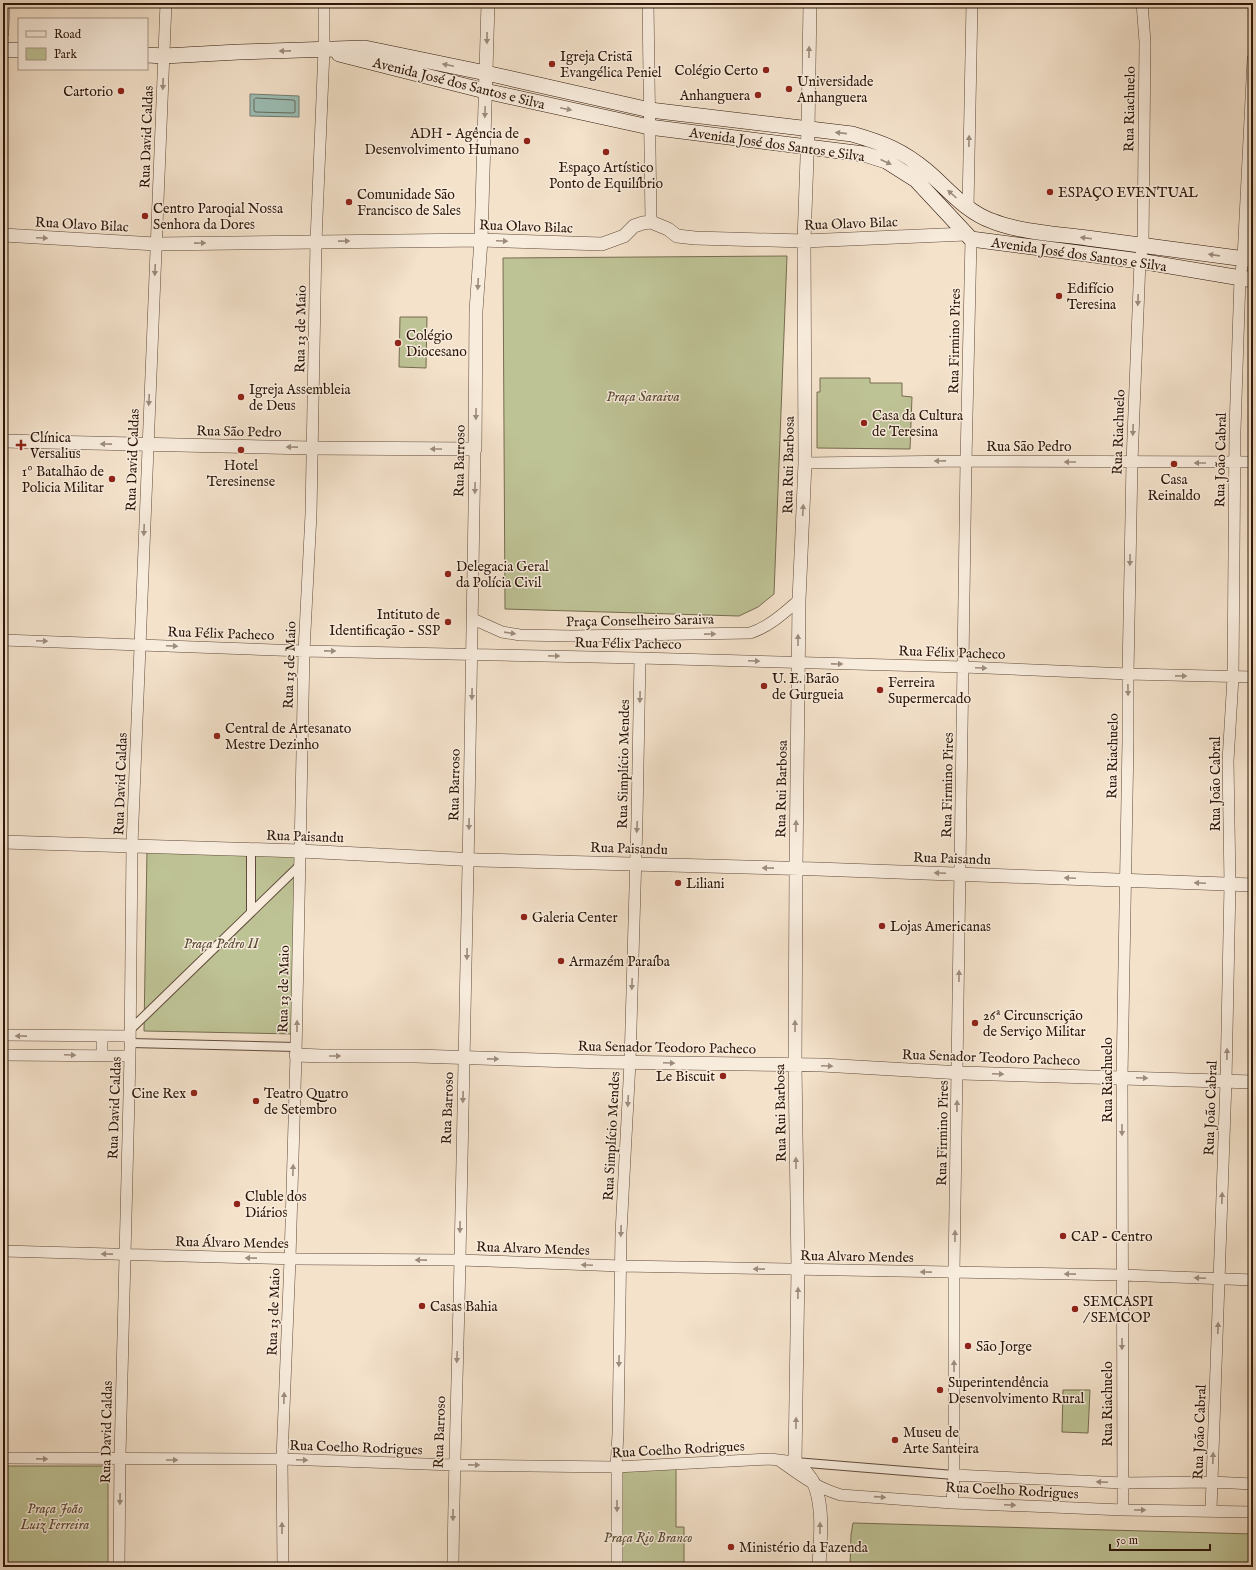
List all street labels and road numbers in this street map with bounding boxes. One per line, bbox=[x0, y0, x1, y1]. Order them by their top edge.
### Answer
street label: Avenida José dos Santos e Silva bbox=[370, 54, 548, 114]
street label: Rua Riachuelo bbox=[1120, 66, 1140, 152]
street label: Rua David Caldas bbox=[136, 85, 158, 189]
street label: Avenida José dos Santos e Silva bbox=[687, 124, 867, 166]
street label: Rua Olavo Bilac bbox=[804, 213, 898, 235]
street label: Rua Olavo Bilac bbox=[35, 214, 129, 236]
street label: Rua Olavo Bilac bbox=[479, 216, 573, 238]
street label: Avenida José dos Santos e Silva bbox=[989, 234, 1169, 276]
street label: Rua 13 de Maio bbox=[291, 284, 311, 373]
street label: Rua Firmino Pires bbox=[945, 288, 965, 394]
street label: Rua Riachuelo bbox=[1109, 388, 1130, 475]
street label: Rua David Caldas bbox=[122, 408, 144, 512]
street label: Rua João Cabral bbox=[1211, 412, 1231, 508]
street label: Rua Rui Barbosa bbox=[779, 415, 799, 514]
street label: Rua São Pedro bbox=[196, 422, 282, 442]
street label: Rua Barroso bbox=[450, 424, 470, 497]
street label: Rua São Pedro bbox=[986, 438, 1072, 456]
street label: Praça Conselheiro Saraiva bbox=[566, 611, 715, 631]
street label: Rua 13 de Maio bbox=[279, 620, 301, 709]
street label: Rua Félix Pacheco bbox=[167, 623, 275, 645]
street label: Rua Félix Pacheco bbox=[574, 634, 682, 654]
street label: Rua Félix Pacheco bbox=[898, 642, 1006, 664]
street label: Rua Simplício Mendes bbox=[614, 699, 634, 829]
street label: Rua Riachuelo bbox=[1103, 713, 1123, 799]
street label: Rua David Caldas bbox=[110, 732, 132, 836]
street label: Rua Firmino Pires bbox=[938, 732, 958, 838]
street label: Rua João Cabral bbox=[1207, 736, 1225, 832]
street label: Rua Rui Barbosa bbox=[772, 739, 792, 838]
street label: Rua Barroso bbox=[445, 748, 465, 821]
street label: Rua Paisandu bbox=[266, 827, 344, 847]
street label: Rua Paisandu bbox=[590, 839, 668, 859]
street label: Rua Paisandu bbox=[913, 849, 991, 869]
street label: Rua 13 de Maio bbox=[274, 944, 294, 1033]
street label: Rua Senador Teodoro Pacheco bbox=[578, 1037, 757, 1059]
street label: Rua Riachuelo bbox=[1099, 1037, 1117, 1123]
street label: Rua Senador Teodoro Pacheco bbox=[902, 1046, 1081, 1070]
street label: Rua David Caldas bbox=[104, 1056, 126, 1160]
street label: Rua João Cabral bbox=[1200, 1060, 1222, 1156]
street label: Rua Rui Barbosa bbox=[771, 1063, 791, 1162]
street label: Rua Barroso bbox=[438, 1071, 458, 1145]
street label: Rua Simplício Mendes bbox=[600, 1071, 624, 1201]
street label: Rua Firmino Pires bbox=[933, 1080, 953, 1186]
street label: Rua Álvaro Mendes bbox=[175, 1232, 289, 1253]
street label: Rua Alvaro Mendes bbox=[476, 1238, 590, 1260]
street label: Rua Alvaro Mendes bbox=[800, 1247, 914, 1267]
street label: Rua 13 de Maio bbox=[263, 1267, 285, 1356]
street label: Rua Riachuelo bbox=[1099, 1361, 1117, 1447]
street label: Rua David Caldas bbox=[97, 1380, 117, 1484]
street label: Rua João Cabral bbox=[1189, 1384, 1211, 1480]
street label: Rua Barroso bbox=[430, 1395, 450, 1469]
street label: Rua Coelho Rodrigues bbox=[289, 1437, 423, 1459]
street label: Rua Coelho Rodrigues bbox=[611, 1438, 745, 1462]
street label: Rua Coelho Rodrigues bbox=[945, 1479, 1079, 1503]

